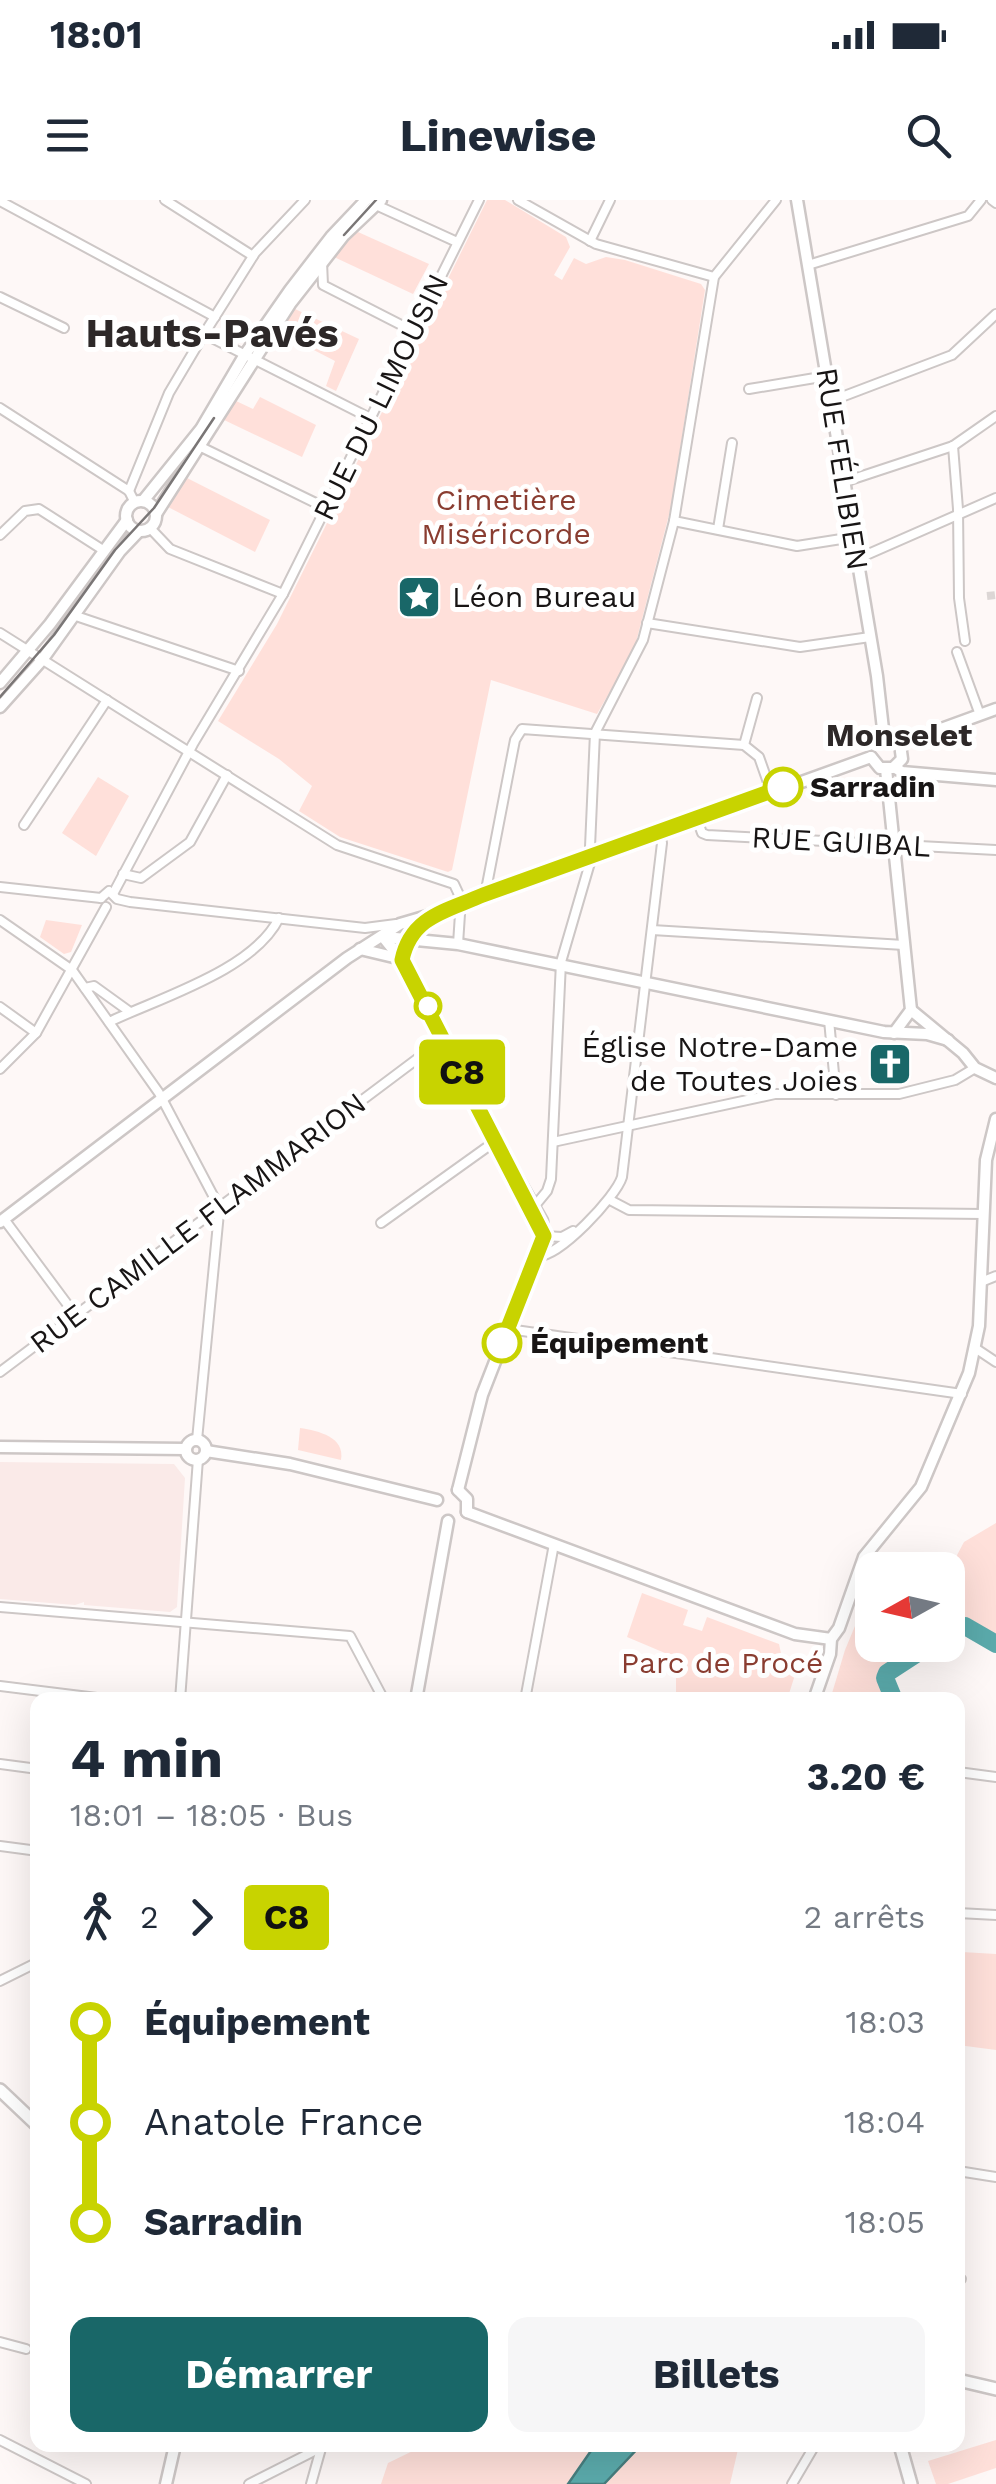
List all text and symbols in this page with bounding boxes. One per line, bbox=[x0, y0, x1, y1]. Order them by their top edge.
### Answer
text: 18:01 bbox=[50, 13, 143, 57]
icon: menu bbox=[40, 108, 95, 163]
icon: search bbox=[901, 108, 956, 163]
text: Linewise bbox=[400, 109, 597, 162]
street label: RUE DU LIMOUSIN bbox=[306, 268, 455, 526]
district label: Hauts-Pavés bbox=[86, 310, 339, 357]
street label: RUE FÉLIBIEN bbox=[809, 365, 876, 573]
park label: Cimetière Miséricorde bbox=[421, 482, 591, 551]
place icon: Léon Bureau bbox=[396, 574, 442, 620]
place label: Léon Bureau bbox=[452, 579, 636, 614]
district label: Monselet bbox=[826, 716, 972, 754]
marker: Sarradin bbox=[764, 768, 802, 806]
place label: Sarradin bbox=[810, 769, 936, 804]
street label: RUE GUIBAL bbox=[751, 819, 932, 864]
unlabelled marker bbox=[415, 993, 441, 1019]
place label: Église Notre-Dame de Toutes Joies bbox=[581, 1029, 858, 1098]
line badge: C8 bbox=[417, 1040, 507, 1104]
church icon: Église Notre-Dame de Toutes Joies bbox=[867, 1041, 913, 1087]
text: C8 bbox=[439, 1051, 485, 1093]
street label: RUE CAMILLE FLAMMARION bbox=[23, 1085, 372, 1360]
marker: Équipement bbox=[483, 1324, 521, 1362]
place label: Équipement bbox=[530, 1325, 708, 1360]
north arrow bbox=[855, 1552, 965, 1662]
map controls bbox=[855, 1552, 965, 1662]
park label: Parc de Procé bbox=[621, 1645, 823, 1680]
text: 4 min bbox=[70, 1726, 223, 1790]
text: 3.20 € bbox=[807, 1755, 925, 1799]
text: 18:01 – 18:05 · Bus bbox=[70, 1796, 353, 1834]
icon: walk bbox=[70, 1890, 125, 1945]
icon: forward bbox=[174, 1890, 229, 1945]
text: C8 bbox=[264, 1896, 309, 1938]
text: 2 bbox=[140, 1898, 159, 1936]
text: 2 arrêts bbox=[803, 1898, 925, 1936]
text: Équipement bbox=[144, 2000, 370, 2044]
text: 18:03 bbox=[845, 2003, 925, 2041]
text: Anatole France bbox=[144, 2100, 423, 2144]
text: 18:04 bbox=[844, 2103, 925, 2141]
text: Sarradin bbox=[144, 2200, 303, 2244]
text: 18:05 bbox=[845, 2203, 925, 2241]
button: Démarrer bbox=[70, 2317, 488, 2432]
button: Billets bbox=[508, 2317, 925, 2432]

